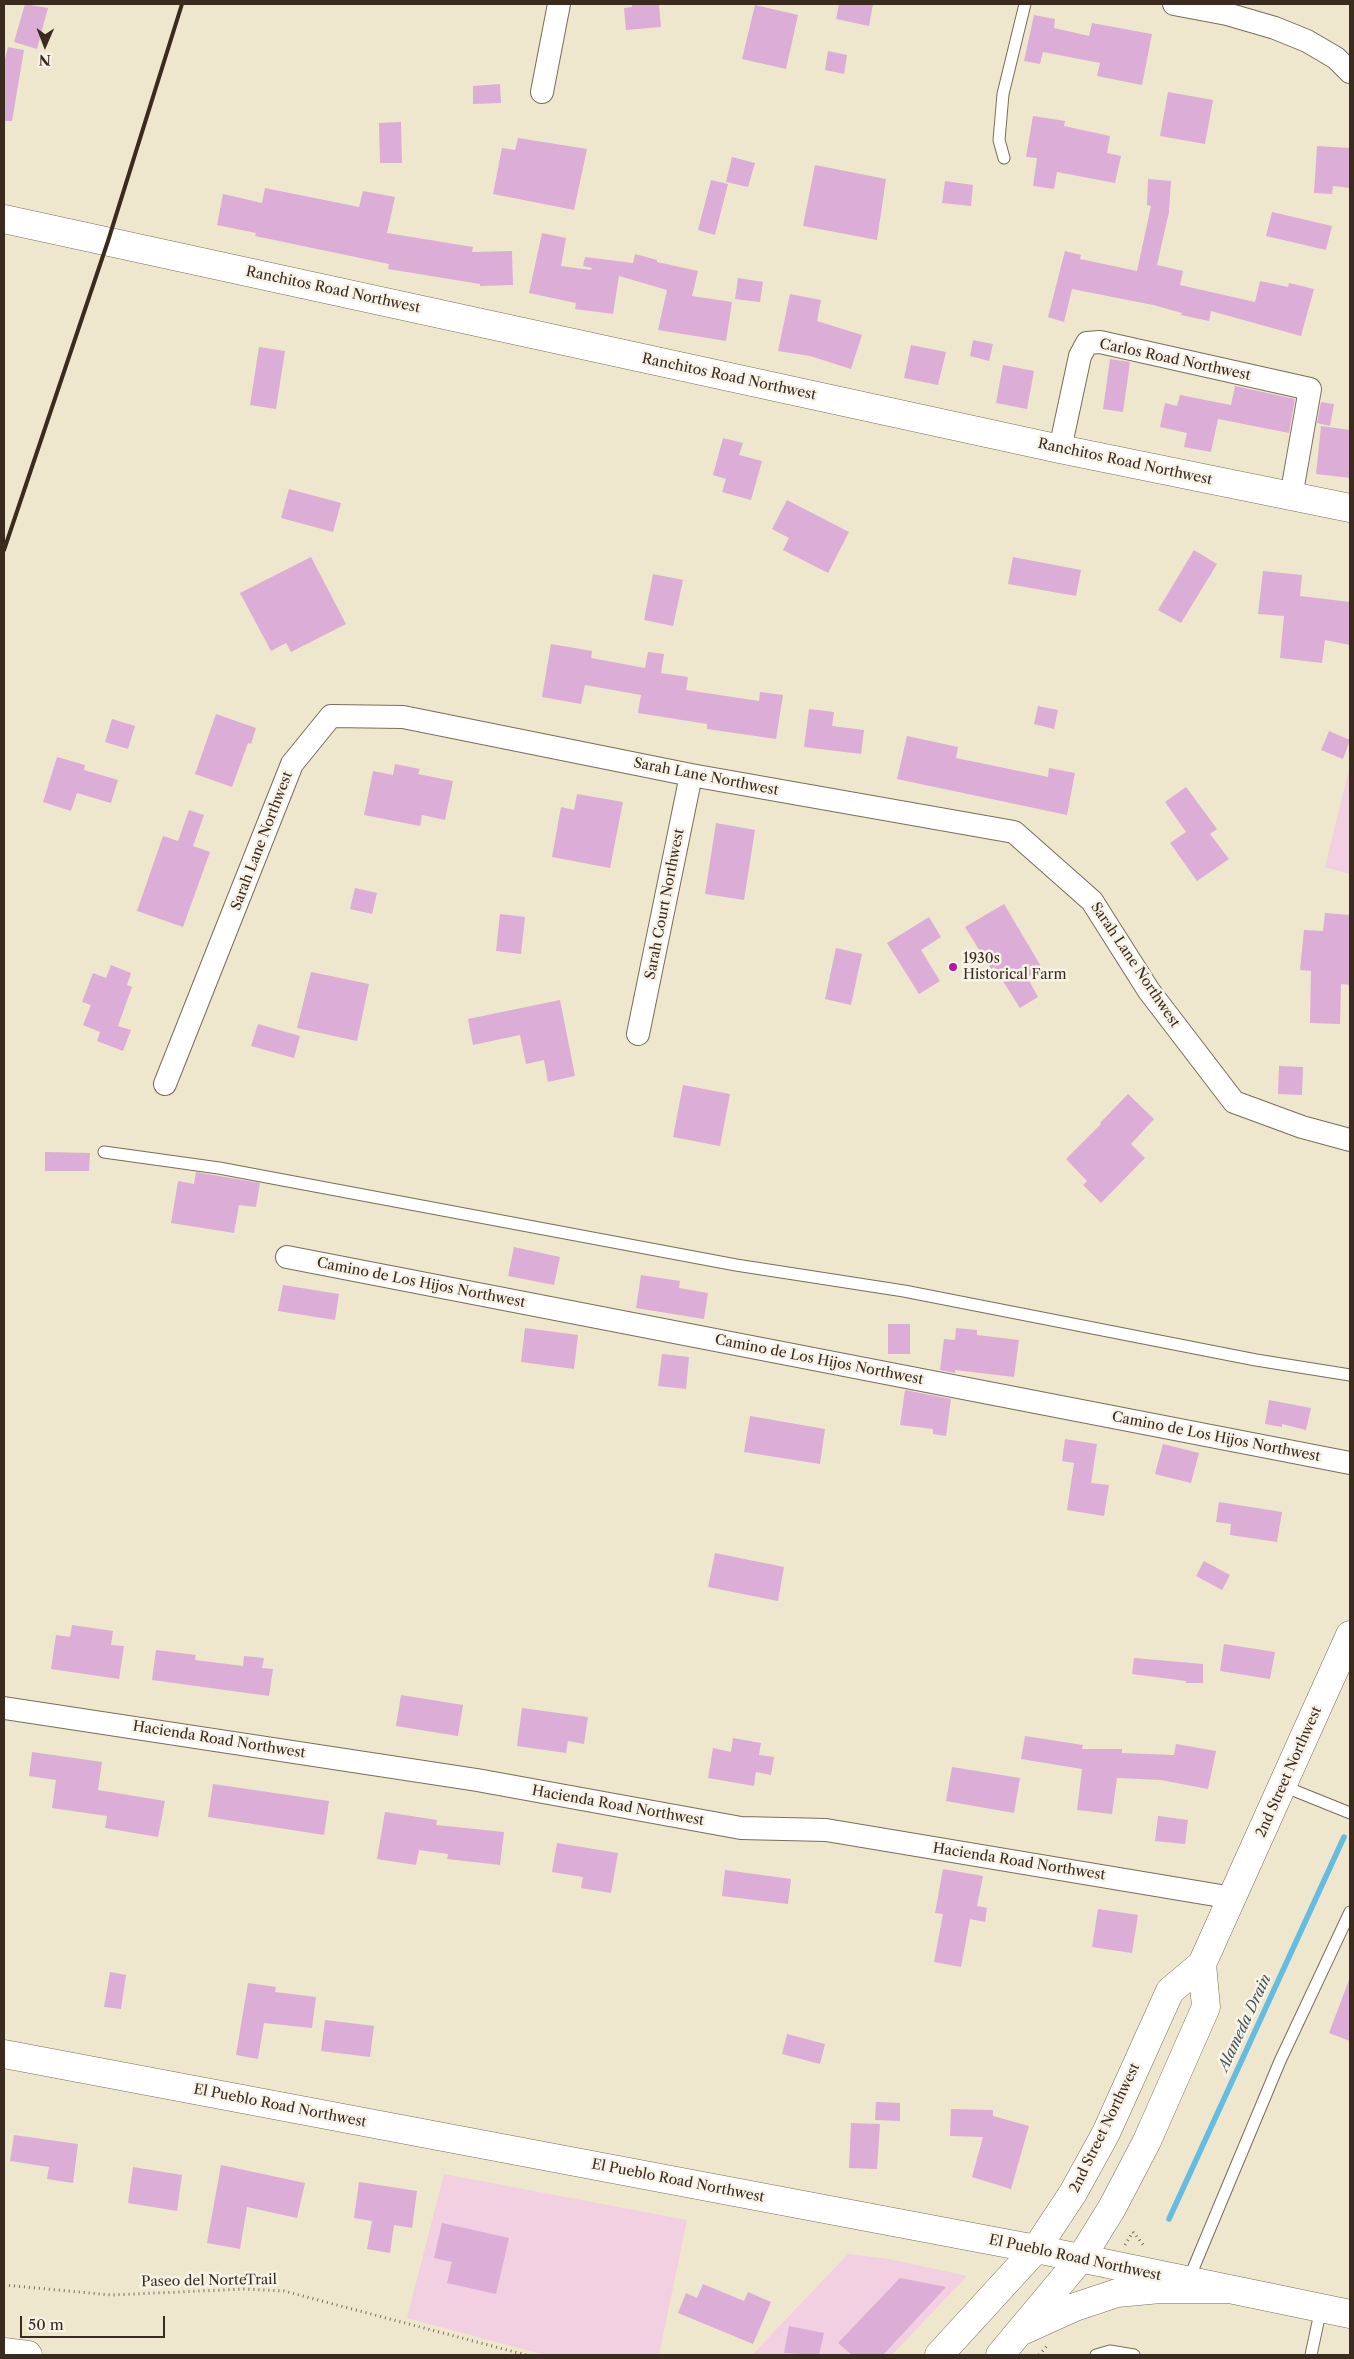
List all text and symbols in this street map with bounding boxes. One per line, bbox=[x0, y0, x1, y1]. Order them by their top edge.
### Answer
north arrow bbox=[20, 20, 70, 70]
text: N bbox=[39, 51, 51, 69]
street label: Ranchitos Road Northwest bbox=[244, 263, 422, 317]
street label: Carlos Road Northwest bbox=[1098, 336, 1252, 384]
street label: Ranchitos Road Northwest bbox=[640, 350, 818, 404]
street label: Ranchitos Road Northwest bbox=[1036, 435, 1214, 489]
street label: Sarah Lane Northwest bbox=[632, 755, 780, 799]
street label: Sarah Lane Northwest bbox=[228, 769, 296, 913]
street label: Sarah Court Northwest bbox=[642, 827, 688, 981]
street label: Sarah Lane Northwest bbox=[1087, 899, 1183, 1031]
place label: 1930s Historical Farm bbox=[963, 951, 1066, 984]
marker: 1930s Historical Farm bbox=[947, 961, 959, 973]
street label: Camino de Los Hijos Northwest bbox=[315, 1255, 527, 1311]
street label: Camino de Los Hijos Northwest bbox=[713, 1332, 925, 1388]
street label: Camino de Los Hijos Northwest bbox=[1110, 1409, 1322, 1465]
street label: 2nd Street Northwest bbox=[1253, 1704, 1325, 1840]
street label: Hacienda Road Northwest bbox=[131, 1718, 307, 1762]
street label: Hacienda Road Northwest bbox=[531, 1783, 705, 1829]
street label: Hacienda Road Northwest bbox=[931, 1840, 1107, 1884]
water label: Alameda Drain bbox=[1215, 1972, 1275, 2074]
street label: 2nd Street Northwest bbox=[1066, 2061, 1144, 2195]
street label: El Pueblo Road Northwest bbox=[192, 2081, 368, 2131]
street label: El Pueblo Road Northwest bbox=[590, 2156, 766, 2206]
street label: El Pueblo Road Northwest bbox=[987, 2232, 1163, 2284]
street label: Paseo del NorteTrail bbox=[141, 2271, 277, 2291]
scale bar bbox=[22, 2306, 168, 2338]
text: 50 m bbox=[28, 2315, 64, 2334]

